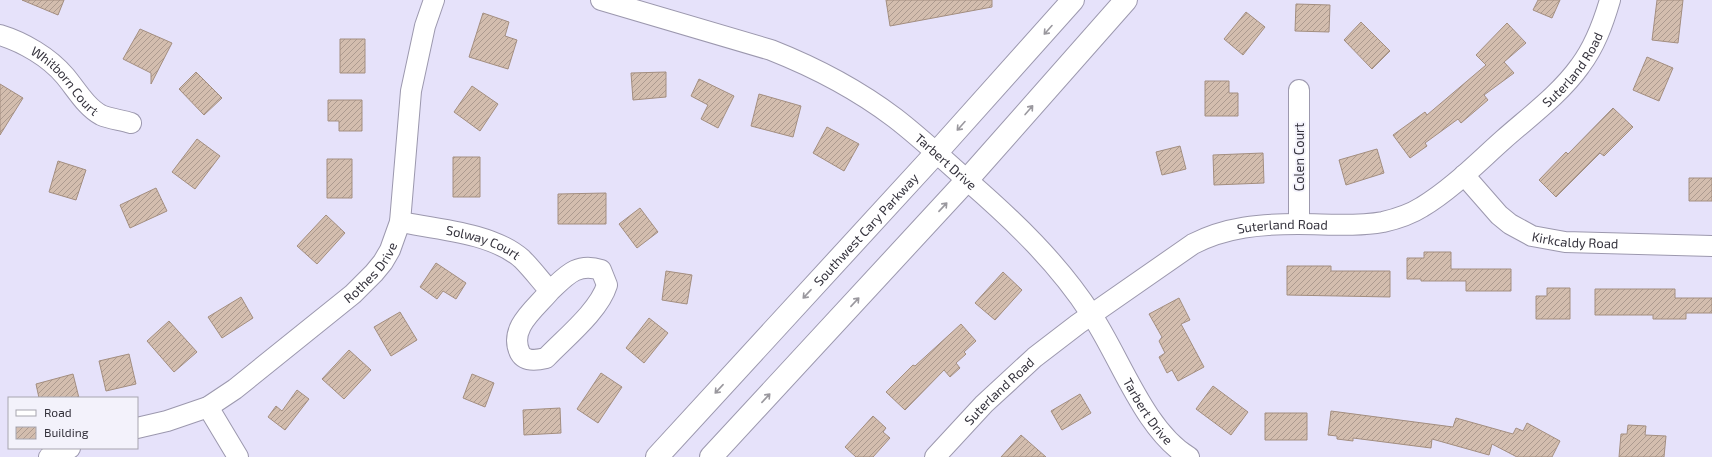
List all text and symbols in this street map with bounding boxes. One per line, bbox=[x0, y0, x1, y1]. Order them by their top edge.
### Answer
one-way arrow bbox=[1044, 25, 1053, 35]
street label: Suterland Road bbox=[1539, 30, 1606, 110]
street label: Whitborn Court bbox=[28, 43, 102, 119]
one-way arrow bbox=[1025, 105, 1034, 115]
one-way arrow bbox=[956, 121, 966, 131]
street label: Colen Court bbox=[1291, 123, 1307, 191]
street label: Tarbert Drive bbox=[912, 130, 980, 193]
street label: Southwest Cary Parkway bbox=[810, 170, 922, 289]
one-way arrow bbox=[938, 202, 948, 212]
street label: Suterland Road bbox=[1236, 216, 1328, 237]
street label: Solway Court bbox=[445, 222, 524, 263]
street label: Kirkcaldy Road bbox=[1531, 228, 1619, 251]
street label: Rothes Drive bbox=[340, 240, 400, 306]
one-way arrow bbox=[802, 289, 811, 299]
one-way arrow bbox=[850, 297, 859, 307]
street label: Suterland Road bbox=[961, 354, 1037, 428]
street label: Tarbert Drive bbox=[1120, 375, 1176, 448]
one-way arrow bbox=[714, 384, 723, 395]
one-way arrow bbox=[761, 393, 770, 403]
legend bbox=[8, 397, 138, 449]
text: Road bbox=[44, 405, 72, 419]
text: Building bbox=[44, 425, 89, 439]

